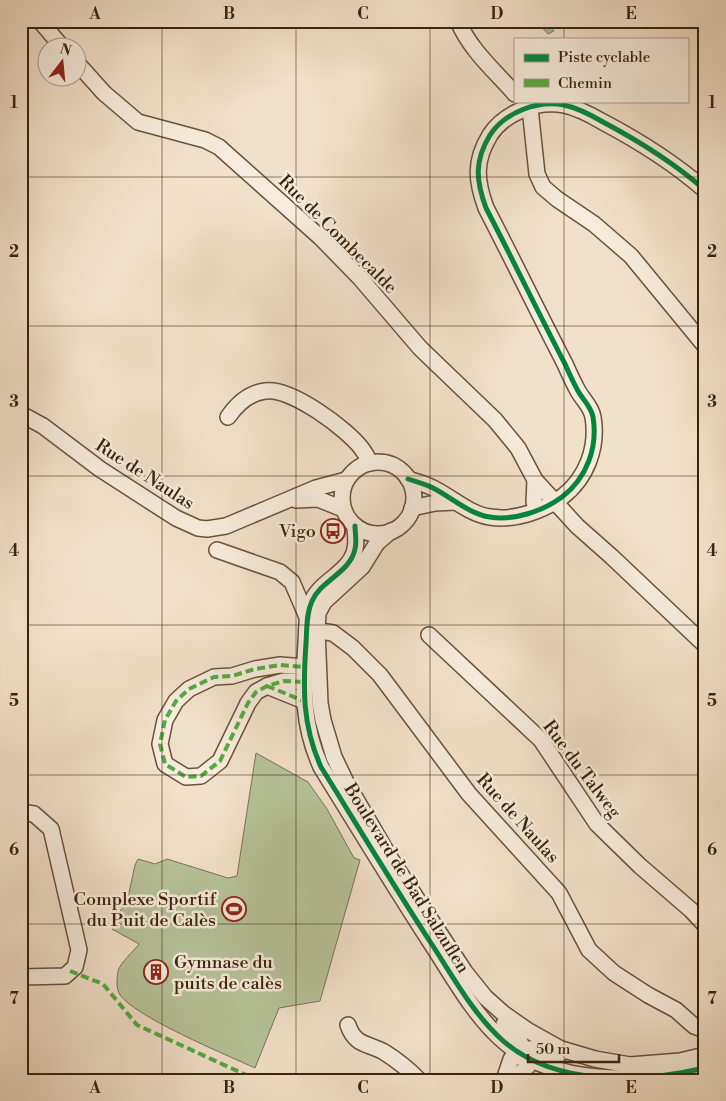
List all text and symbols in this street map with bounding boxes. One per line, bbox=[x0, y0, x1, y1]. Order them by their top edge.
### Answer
text: A bbox=[88, 4, 101, 24]
text: B bbox=[223, 4, 235, 24]
text: C bbox=[357, 4, 369, 24]
text: D bbox=[491, 4, 504, 24]
text: E bbox=[625, 4, 637, 24]
north arrow bbox=[38, 38, 88, 88]
legend bbox=[514, 38, 688, 102]
text: N bbox=[58, 40, 73, 61]
text: Piste cyclable bbox=[558, 48, 650, 67]
text: Chemin bbox=[558, 74, 612, 93]
text: 1 bbox=[10, 93, 18, 113]
text: 1 bbox=[708, 93, 716, 113]
street label: Rue de Combecalde bbox=[273, 170, 402, 299]
text: 2 bbox=[9, 242, 19, 262]
text: 2 bbox=[707, 242, 717, 262]
text: 3 bbox=[9, 392, 19, 412]
text: 3 bbox=[707, 392, 717, 412]
street label: Rue de Naulas bbox=[91, 434, 199, 515]
bus stop icon: Vigo bbox=[320, 518, 346, 544]
place label: Vigo bbox=[278, 520, 316, 543]
text: 4 bbox=[9, 541, 20, 561]
text: 4 bbox=[707, 541, 718, 561]
text: 5 bbox=[9, 691, 19, 711]
text: 5 bbox=[707, 691, 717, 711]
street label: Rue du Talweg bbox=[537, 716, 626, 823]
street label: Rue de Naulas bbox=[471, 769, 564, 868]
street label: Boulevard de Bad Salzuflen bbox=[338, 778, 475, 978]
text: 6 bbox=[9, 840, 19, 860]
text: 6 bbox=[707, 840, 717, 860]
place label: Complexe Sportif du Puit de Calès bbox=[74, 888, 217, 932]
sports icon: Complexe Sportif du Puit de Calès bbox=[221, 896, 247, 922]
place label: Gymnase du puits de calès bbox=[174, 951, 282, 995]
building icon: Gymnase du puits de calès bbox=[143, 959, 169, 985]
text: 7 bbox=[9, 989, 19, 1009]
text: 7 bbox=[707, 989, 717, 1009]
scale bar bbox=[528, 1031, 620, 1063]
text: 50 m bbox=[536, 1040, 570, 1059]
text: A bbox=[88, 1078, 101, 1098]
text: B bbox=[223, 1078, 235, 1098]
text: C bbox=[357, 1078, 369, 1098]
text: D bbox=[491, 1078, 504, 1098]
text: E bbox=[625, 1078, 637, 1098]

